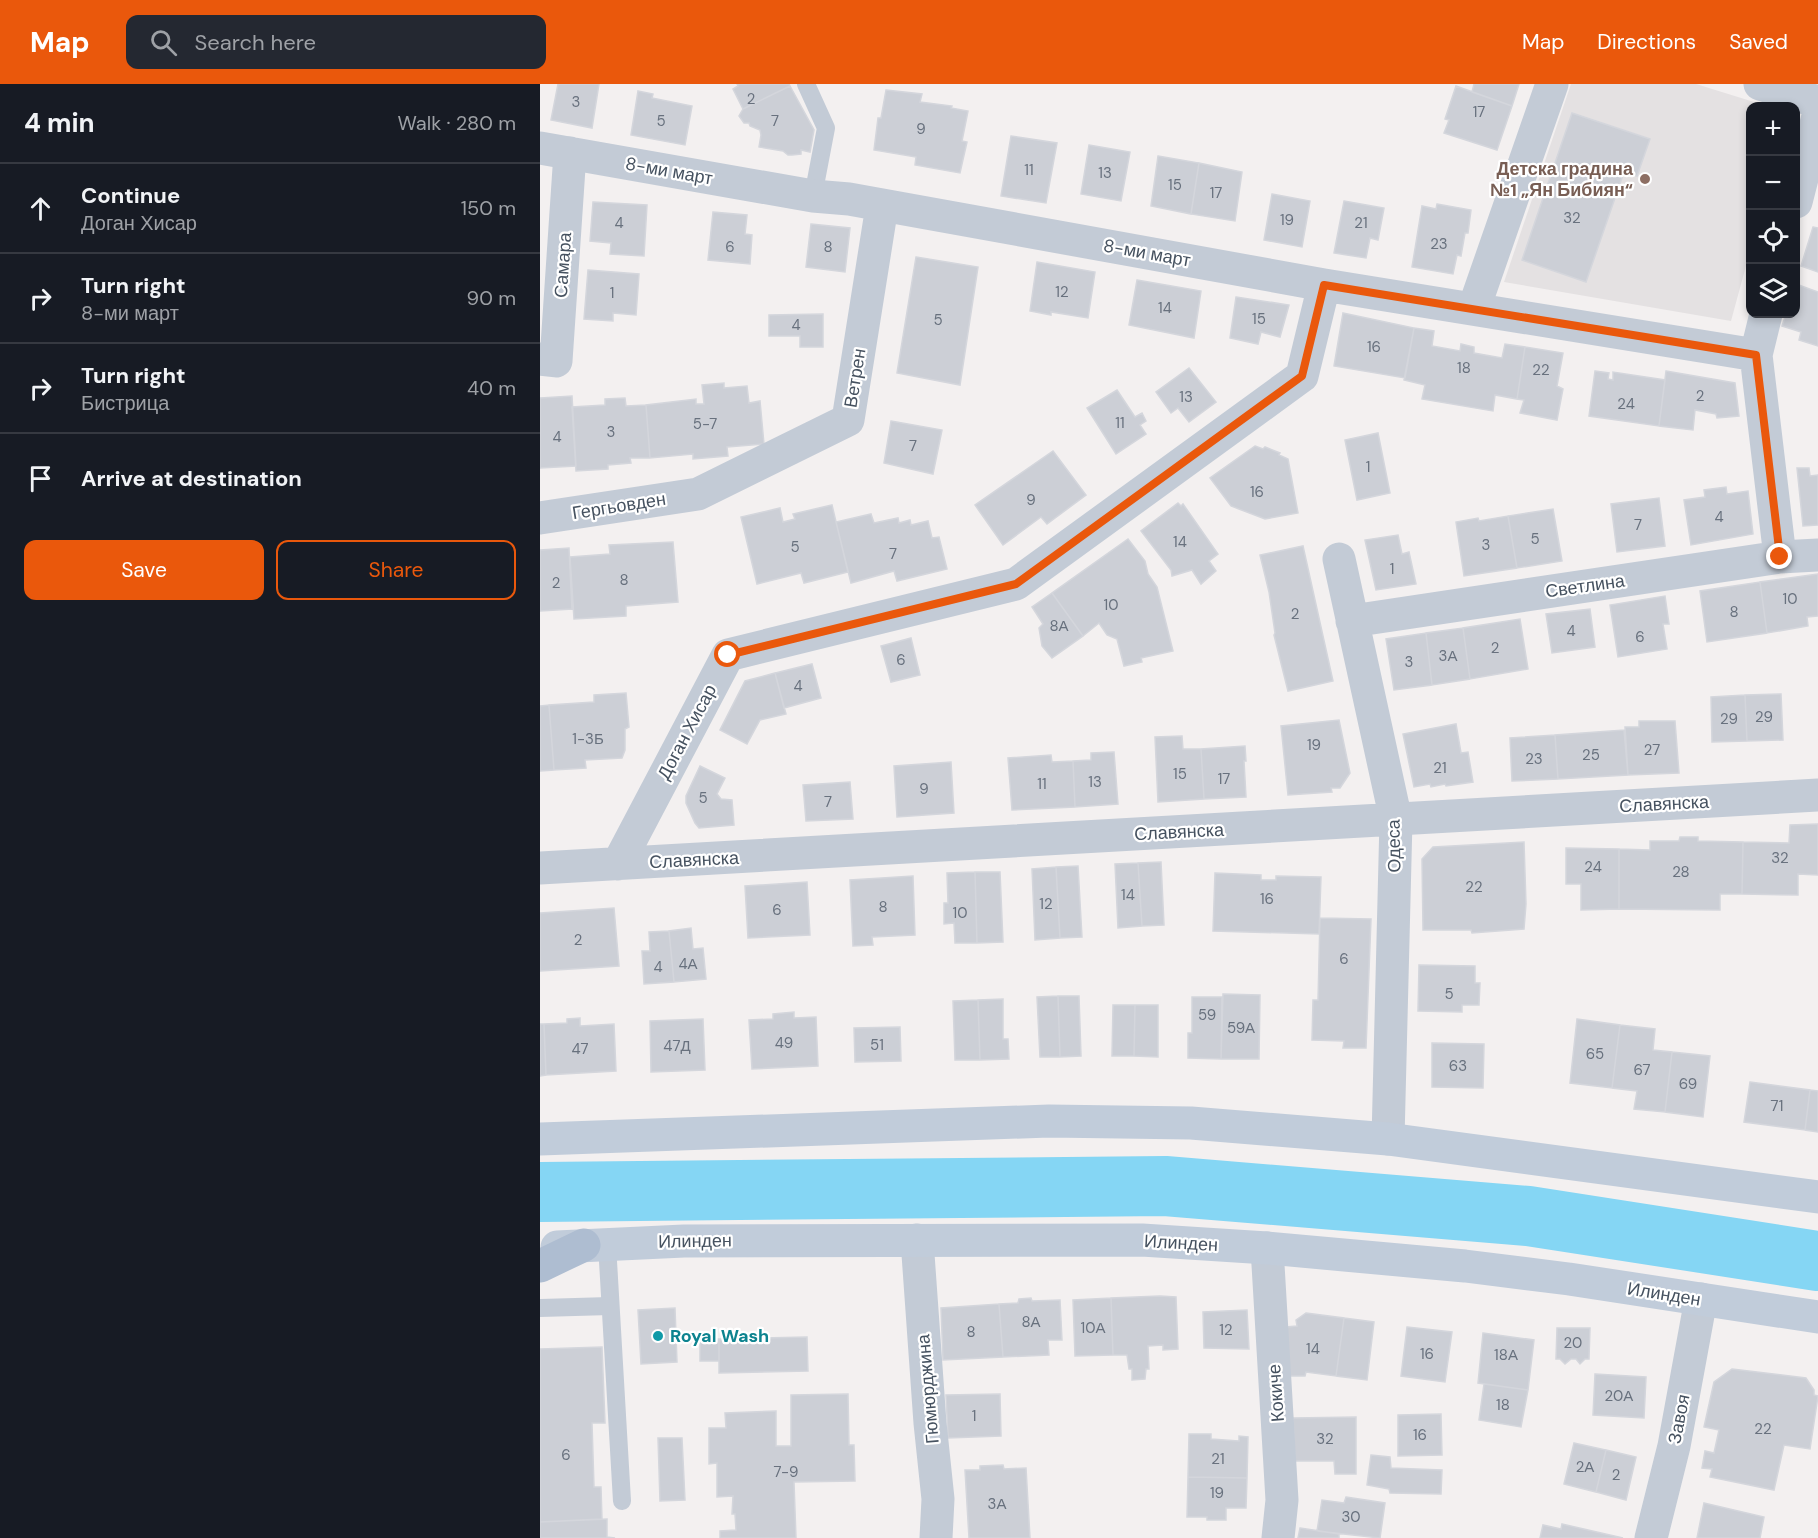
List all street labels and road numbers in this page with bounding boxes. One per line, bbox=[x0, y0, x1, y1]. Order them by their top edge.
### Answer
street label: 8-ми март bbox=[624, 152, 714, 190]
street label: Самара bbox=[549, 230, 577, 299]
street label: 8-ми март bbox=[1102, 234, 1192, 272]
street label: Ветрен bbox=[838, 347, 872, 409]
street label: Гергьовден bbox=[571, 487, 667, 525]
street label: Светлина bbox=[1544, 568, 1627, 603]
street label: Доган Хисар bbox=[652, 680, 722, 784]
street label: Славянска bbox=[1619, 790, 1710, 818]
street label: Славянска bbox=[1134, 818, 1225, 846]
street label: Одеса bbox=[1382, 818, 1406, 873]
street label: Славянска bbox=[649, 846, 740, 874]
street label: Илинден bbox=[658, 1228, 732, 1254]
street label: Илинден bbox=[1143, 1229, 1219, 1257]
street label: Илинден bbox=[1626, 1276, 1702, 1312]
street label: Гюмюрджина bbox=[911, 1332, 945, 1445]
street label: Кокиче bbox=[1262, 1363, 1290, 1423]
street label: Завоя bbox=[1662, 1392, 1696, 1446]

